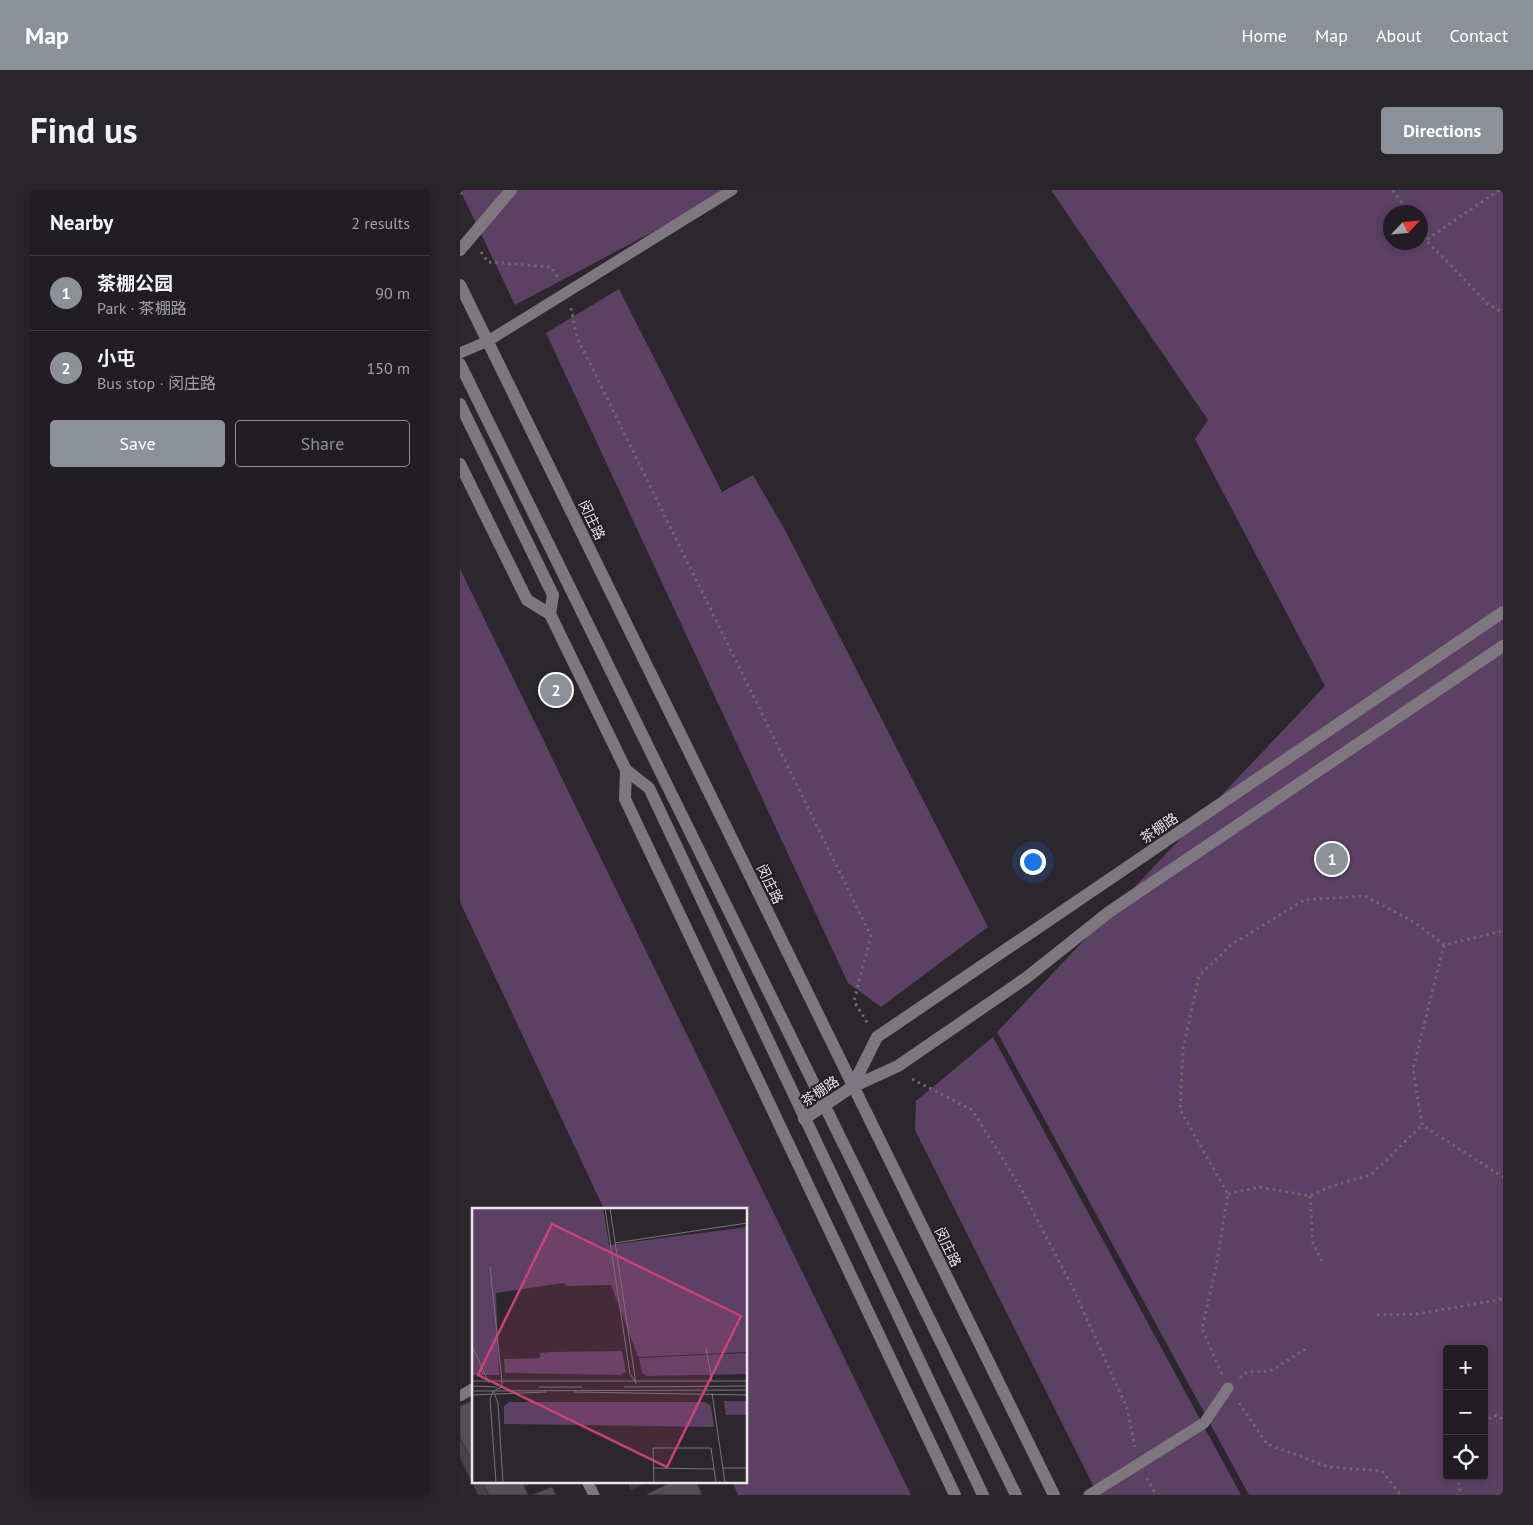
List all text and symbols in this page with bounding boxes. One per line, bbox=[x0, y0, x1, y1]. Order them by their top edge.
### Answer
text: Map bbox=[25, 20, 69, 51]
text: Home bbox=[1241, 24, 1287, 47]
text: Map bbox=[1315, 24, 1348, 47]
text: About bbox=[1376, 24, 1422, 47]
text: Contact bbox=[1450, 24, 1508, 47]
text: Find us bbox=[30, 107, 138, 153]
button: Directions bbox=[1381, 107, 1503, 154]
north arrow bbox=[1383, 205, 1428, 250]
text: Nearby bbox=[50, 209, 113, 236]
text: 2 results bbox=[351, 213, 410, 233]
text: 茶棚公园 bbox=[97, 271, 173, 295]
text: 1 bbox=[61, 283, 71, 303]
text: 90 m bbox=[375, 283, 410, 303]
text: Park · 茶棚路 bbox=[97, 298, 187, 318]
text: 小屯 bbox=[97, 346, 135, 370]
text: 2 bbox=[61, 358, 71, 378]
text: 150 m bbox=[367, 358, 410, 378]
text: Bus stop · 闵庄路 bbox=[97, 373, 216, 393]
button: Save bbox=[50, 420, 225, 467]
button: Share bbox=[235, 420, 410, 467]
street label: 闵庄路 bbox=[575, 497, 609, 543]
pin: 2 bbox=[540, 671, 572, 709]
street label: 茶棚路 bbox=[1137, 809, 1181, 847]
pin: 1 bbox=[1316, 840, 1348, 878]
your location bbox=[1020, 849, 1046, 875]
street label: 闵庄路 bbox=[753, 861, 787, 907]
street label: 茶棚路 bbox=[798, 1072, 842, 1110]
inset map bbox=[472, 1208, 748, 1482]
street label: 闵庄路 bbox=[931, 1224, 965, 1270]
map controls bbox=[1443, 1345, 1488, 1480]
button: + bbox=[1443, 1345, 1488, 1390]
button: − bbox=[1443, 1390, 1488, 1435]
button: locate bbox=[1443, 1435, 1488, 1480]

